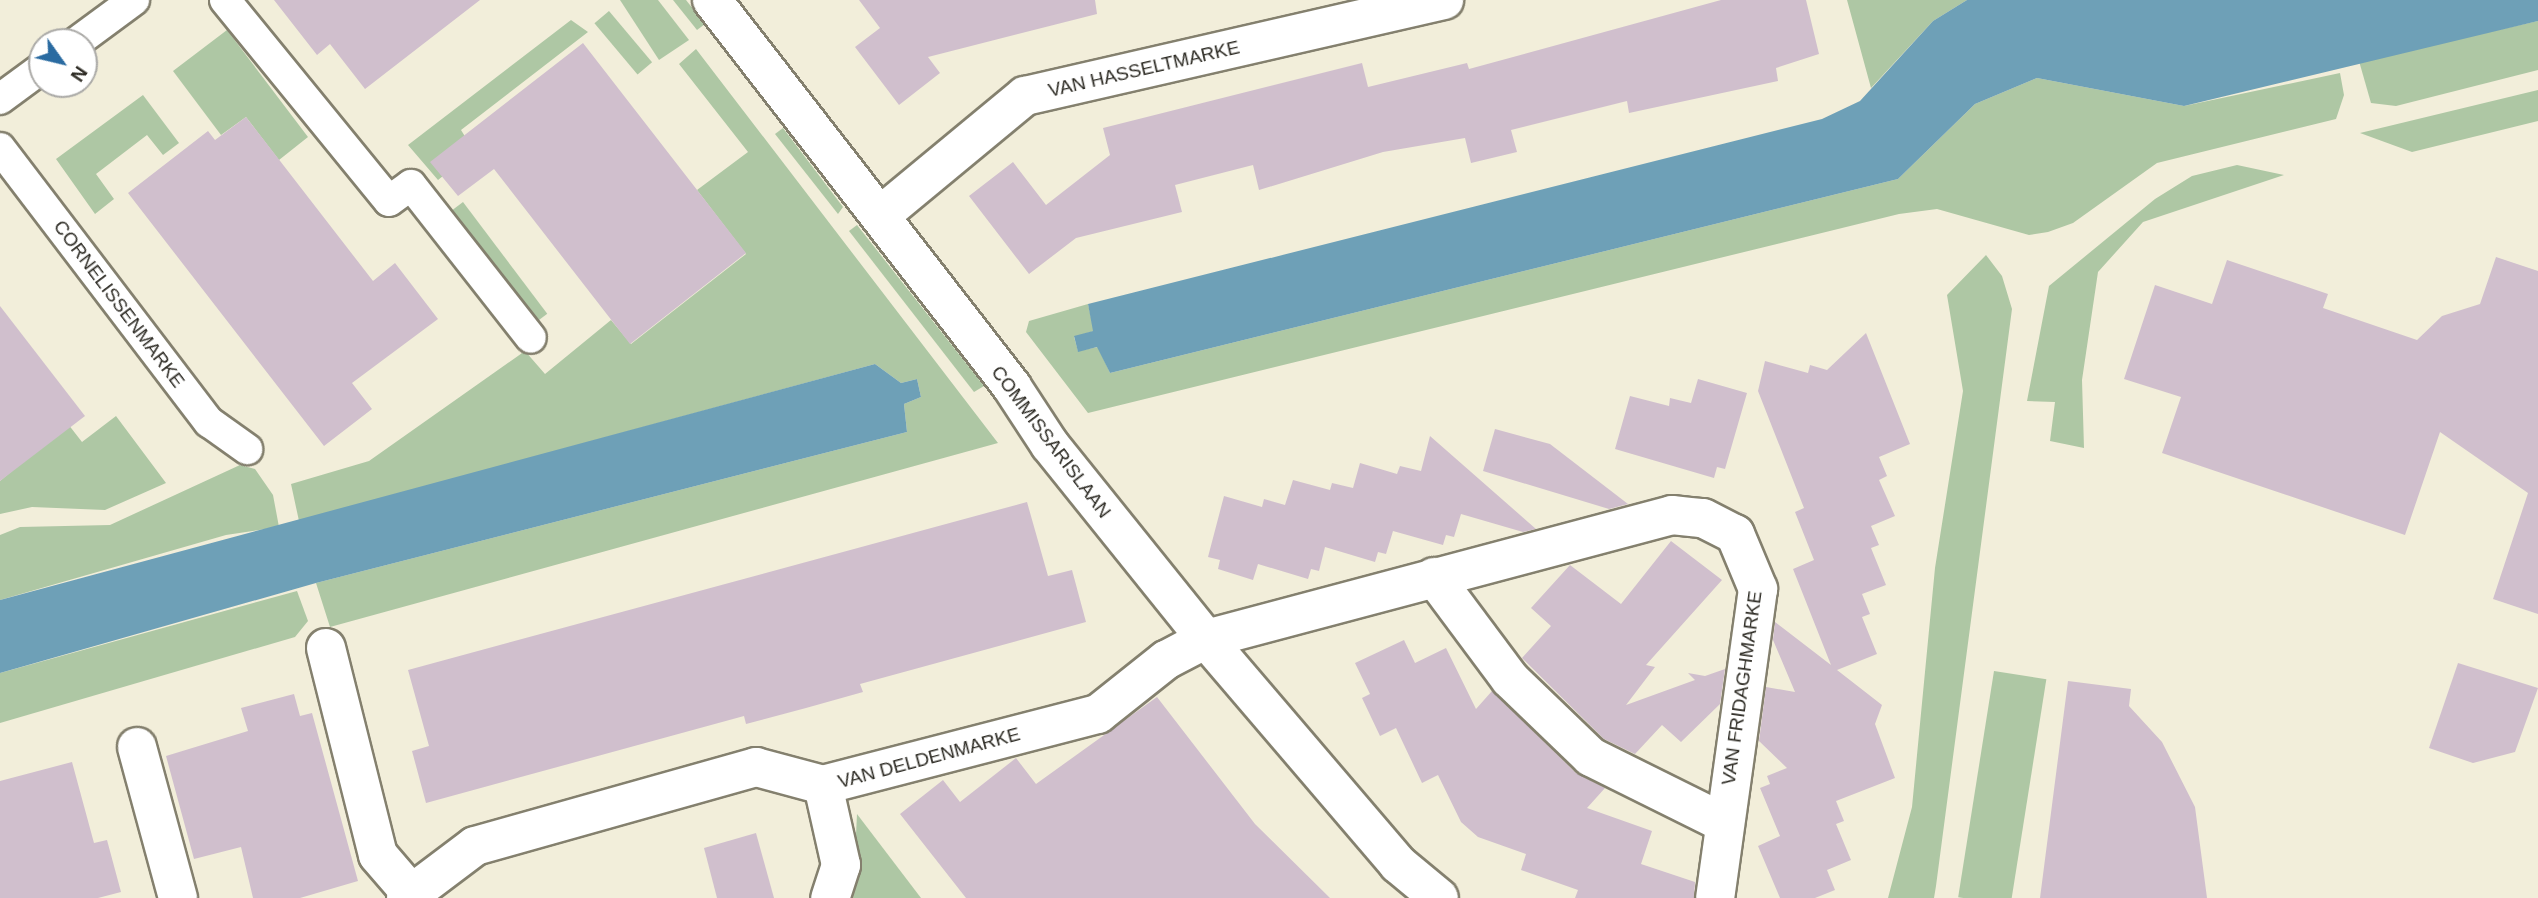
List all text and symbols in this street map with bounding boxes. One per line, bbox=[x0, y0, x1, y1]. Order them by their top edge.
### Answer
north arrow bbox=[28, 28, 98, 98]
street label: VAN HASSELTMARKE bbox=[1046, 36, 1242, 102]
text: N bbox=[67, 62, 92, 85]
street label: CORNELISSENMARKE bbox=[49, 216, 189, 392]
street label: COMMISSARISLAAN bbox=[986, 361, 1116, 523]
street label: VAN FRIDAGHMARKE bbox=[1717, 589, 1767, 787]
street label: VAN DELDENMARKE bbox=[835, 723, 1023, 793]

